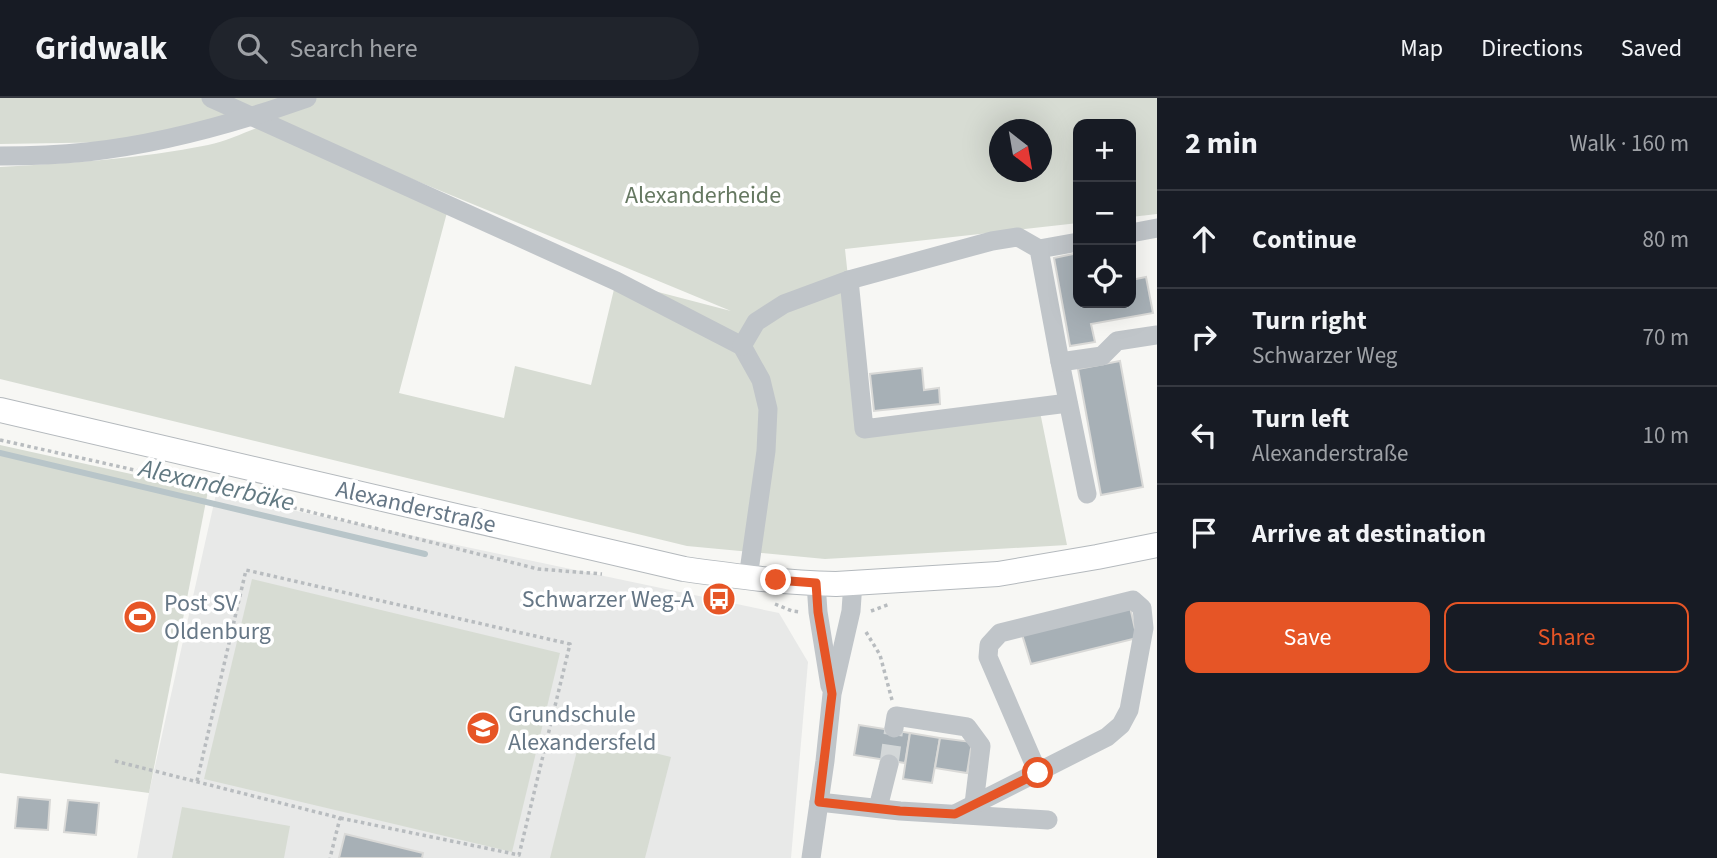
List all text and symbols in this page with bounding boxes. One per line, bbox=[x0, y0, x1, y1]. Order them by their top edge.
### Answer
search box bbox=[209, 17, 699, 80]
text: Gridwalk bbox=[35, 25, 167, 72]
icon: search bbox=[233, 29, 271, 67]
text: Search here bbox=[289, 30, 418, 67]
text: Map bbox=[1400, 31, 1443, 66]
text: Directions bbox=[1481, 31, 1583, 66]
text: Saved bbox=[1621, 31, 1682, 66]
north arrow bbox=[989, 119, 1052, 182]
map controls bbox=[1073, 119, 1136, 308]
button: + bbox=[1073, 119, 1136, 182]
text: 2 min bbox=[1185, 122, 1258, 165]
text: Walk · 160 m bbox=[1570, 127, 1689, 160]
park label: Alexanderheide bbox=[625, 178, 781, 213]
button: − bbox=[1073, 182, 1136, 245]
icon: ahead bbox=[1185, 220, 1223, 258]
text: Continue bbox=[1252, 221, 1357, 258]
text: 80 m bbox=[1642, 223, 1689, 256]
button: locate bbox=[1073, 245, 1136, 308]
text: Turn right bbox=[1252, 302, 1367, 339]
icon: right bbox=[1185, 318, 1223, 356]
text: 70 m bbox=[1642, 321, 1689, 354]
text: Schwarzer Weg bbox=[1252, 339, 1397, 372]
text: Turn left bbox=[1252, 400, 1349, 437]
icon: left bbox=[1185, 416, 1223, 454]
text: 10 m bbox=[1642, 419, 1689, 452]
text: Alexanderstraße bbox=[1252, 437, 1409, 470]
water label: Alexanderbäke bbox=[134, 449, 298, 521]
street label: Alexanderstraße bbox=[332, 472, 500, 542]
icon: arrive bbox=[1185, 514, 1223, 552]
text: Arrive at destination bbox=[1252, 515, 1486, 552]
route end bbox=[760, 564, 791, 595]
bus stop icon: Schwarzer Weg-A bbox=[700, 580, 738, 618]
place label: Schwarzer Weg-A bbox=[522, 582, 694, 617]
place label: Post SV Oldenburg bbox=[164, 586, 271, 649]
sports icon: Post SV Oldenburg bbox=[121, 598, 159, 636]
button: Save bbox=[1185, 602, 1430, 673]
button: Share bbox=[1444, 602, 1689, 673]
place label: Grundschule Alexandersfeld bbox=[508, 697, 656, 760]
school or university icon: Grundschule Alexandersfeld bbox=[464, 709, 502, 747]
route start bbox=[1022, 757, 1053, 788]

